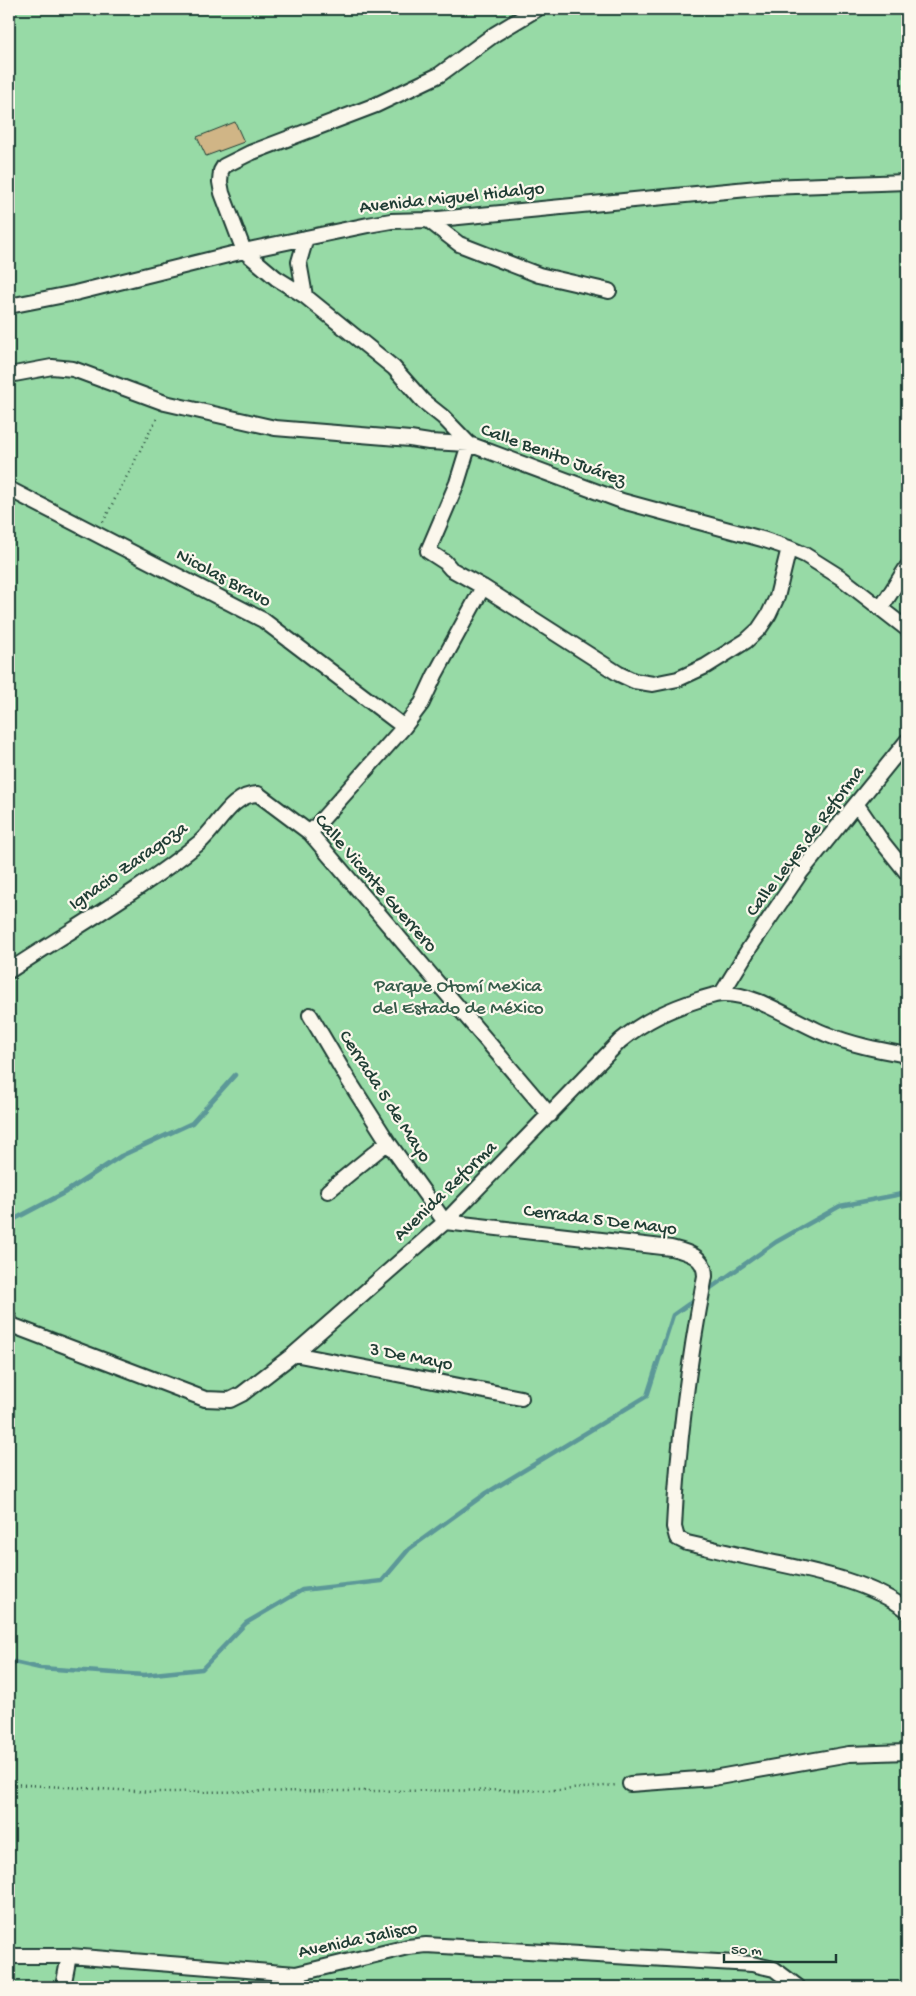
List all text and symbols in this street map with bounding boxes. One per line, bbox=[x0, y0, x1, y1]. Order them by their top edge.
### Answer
street label: Avenida Miguel Hidalgo bbox=[358, 178, 546, 220]
street label: Calle Benito Juárez bbox=[477, 419, 629, 493]
street label: Nicolas Bravo bbox=[172, 544, 275, 614]
street label: Calle Leyes de Reforma bbox=[742, 761, 871, 922]
street label: Calle Vicente Guerrero bbox=[309, 810, 442, 958]
street label: Ignacio Zaragoza bbox=[65, 817, 194, 916]
park label: Parque Otomí Mexica del Estado de México bbox=[372, 976, 544, 1021]
street label: Cerrada 5 de Mayo bbox=[333, 1027, 435, 1168]
street label: Avenida Reforma bbox=[389, 1136, 504, 1247]
street label: Cerrada 5 De Mayo bbox=[522, 1200, 678, 1242]
street label: 3 De Mayo bbox=[367, 1339, 455, 1377]
street label: Avenida Jalisco bbox=[296, 1917, 420, 1965]
scale bar bbox=[724, 1931, 836, 1963]
text: 50 m bbox=[731, 1942, 762, 1960]

